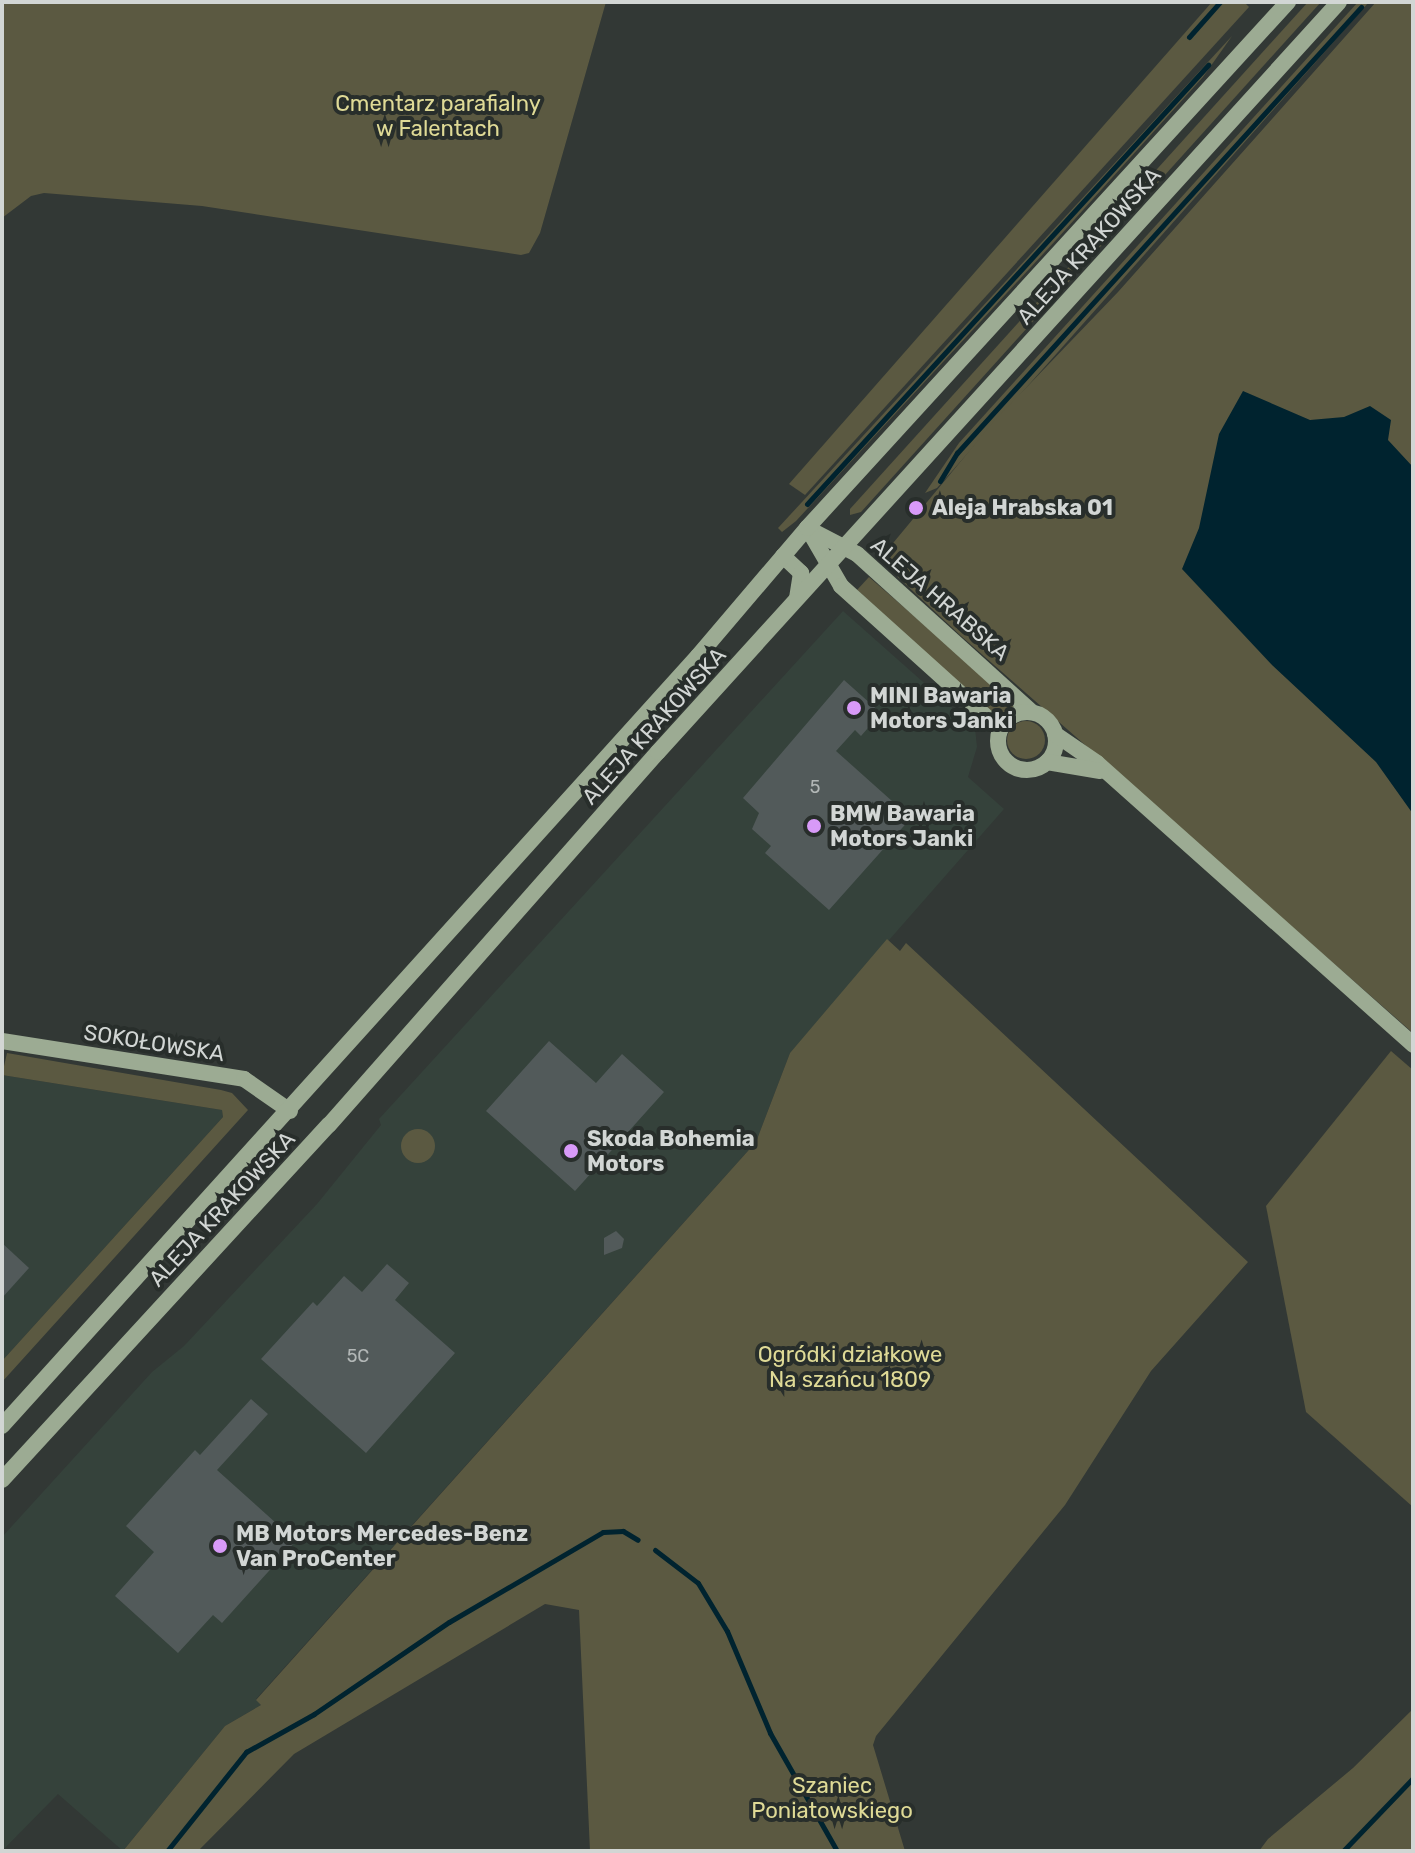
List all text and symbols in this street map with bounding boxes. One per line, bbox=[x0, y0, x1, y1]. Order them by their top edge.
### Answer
park label: Cmentarz parafialny w Falentach bbox=[335, 90, 541, 142]
street label: ALEJA KRAKOWSKA bbox=[1011, 162, 1167, 330]
place label: Aleja Hrabska 01 bbox=[932, 495, 1113, 521]
marker: Aleja Hrabska 01 bbox=[907, 499, 925, 517]
street label: ALEJA HRABSKA bbox=[865, 531, 1015, 667]
street label: ALEJA KRAKOWSKA bbox=[576, 642, 732, 810]
place label: MINI Bawaria Motors Janki bbox=[870, 682, 1013, 734]
marker: MINI Bawaria Motors Janki bbox=[845, 699, 863, 717]
house number: 5 bbox=[810, 776, 820, 798]
place label: BMW Bawaria Motors Janki bbox=[830, 800, 975, 852]
marker: BMW Bawaria Motors Janki bbox=[805, 817, 823, 835]
street label: SOKOŁOWSKA bbox=[82, 1019, 226, 1067]
place label: Skoda Bohemia Motors bbox=[587, 1125, 755, 1176]
street label: ALEJA KRAKOWSKA bbox=[143, 1126, 301, 1292]
marker: Skoda Bohemia Motors bbox=[562, 1142, 580, 1160]
park label: Ogródki działkowe Na szańcu 1809 bbox=[758, 1341, 942, 1392]
house number: 5C bbox=[347, 1345, 369, 1367]
place label: MB Motors Mercedes-Benz Van ProCenter bbox=[236, 1520, 528, 1572]
marker: MB Motors Mercedes-Benz Van ProCenter bbox=[211, 1537, 229, 1555]
park label: Szaniec Poniatowskiego bbox=[751, 1772, 913, 1824]

